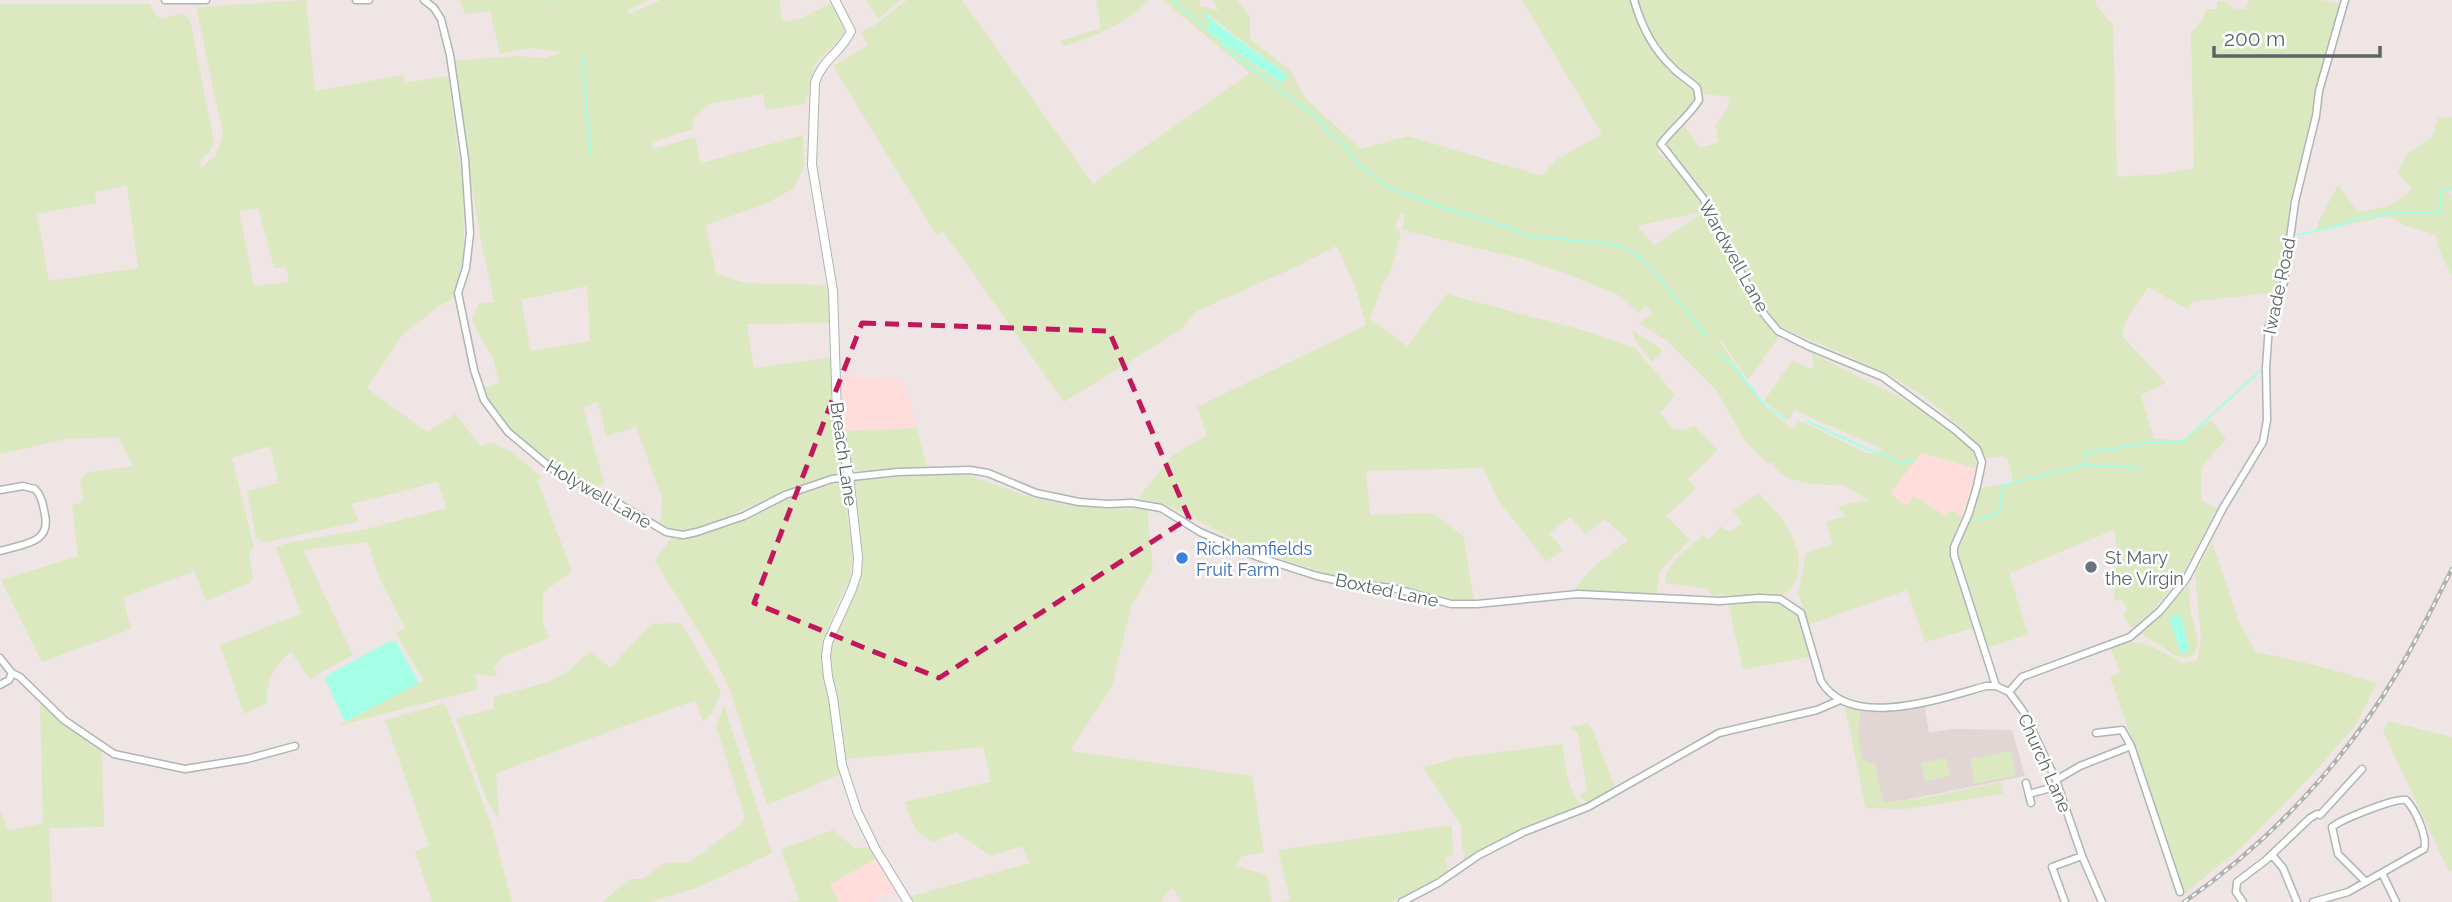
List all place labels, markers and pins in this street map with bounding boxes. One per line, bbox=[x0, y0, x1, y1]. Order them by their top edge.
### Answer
place label: Rickhamfields Fruit Farm bbox=[1196, 538, 1312, 580]
place label: St Mary the Virgin bbox=[2105, 547, 2184, 589]
marker: Rickhamfields Fruit Farm bbox=[1174, 550, 1190, 566]
marker: St Mary the Virgin bbox=[2083, 559, 2099, 575]

